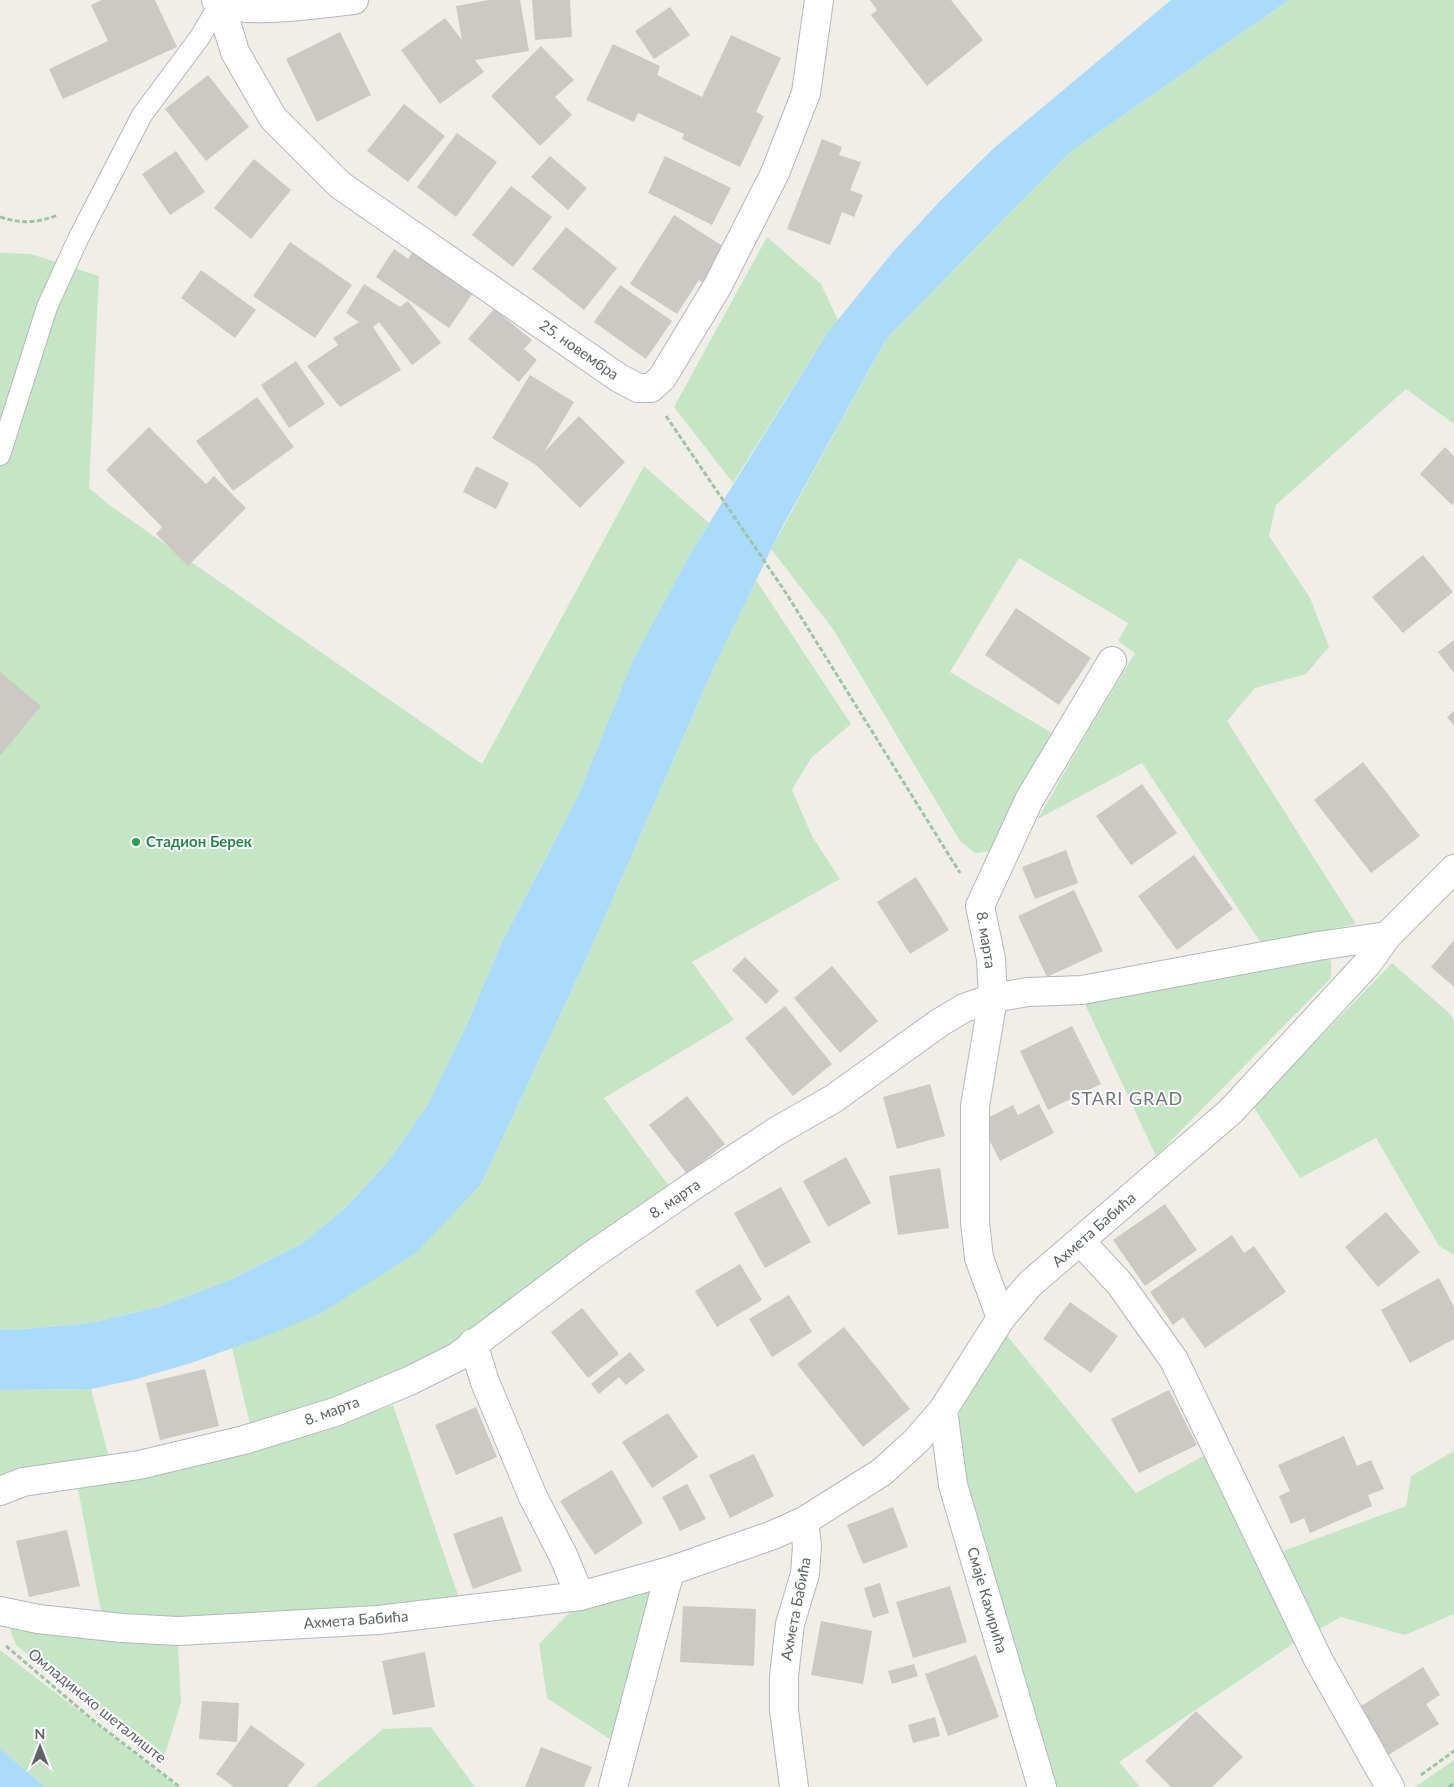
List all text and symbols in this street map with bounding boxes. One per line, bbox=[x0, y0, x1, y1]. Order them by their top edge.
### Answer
street label: 25. новембра bbox=[537, 315, 623, 383]
place label: Стадион Берек bbox=[146, 832, 253, 850]
marker: Стадион Берек bbox=[130, 836, 142, 848]
street label: 8. марта bbox=[974, 910, 1000, 970]
district label: STARI GRAD bbox=[1071, 1087, 1183, 1109]
street label: 8. марта bbox=[646, 1175, 703, 1222]
street label: Ахмета Бабића bbox=[1048, 1188, 1139, 1270]
street label: 8. марта bbox=[302, 1392, 362, 1428]
street label: Смaје Кахирића bbox=[964, 1545, 1012, 1655]
street label: Ахмета Бабића bbox=[776, 1556, 814, 1662]
street label: Ахмета Бабића bbox=[303, 1606, 409, 1632]
street label: Омладинскo шеталиште bbox=[25, 1644, 170, 1766]
north arrow bbox=[15, 1722, 65, 1772]
text: N bbox=[35, 1725, 45, 1742]

